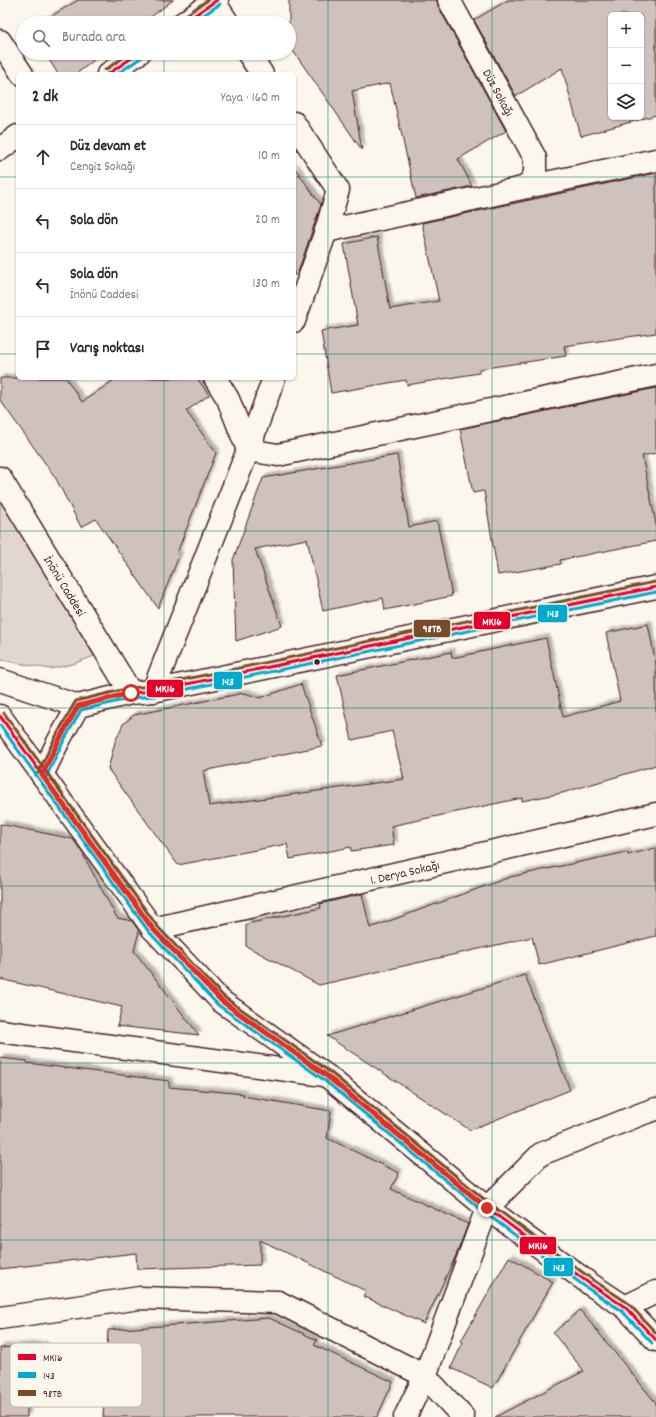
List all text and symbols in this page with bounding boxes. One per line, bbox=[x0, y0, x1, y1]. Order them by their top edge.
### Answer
map controls bbox=[608, 12, 644, 120]
button: + bbox=[608, 12, 644, 48]
search box bbox=[16, 16, 296, 60]
icon: search bbox=[30, 27, 52, 49]
text: Burada ara bbox=[62, 27, 125, 49]
button: − bbox=[608, 48, 644, 84]
street label: Düz Sokağı bbox=[476, 66, 518, 121]
button: layers bbox=[608, 84, 644, 120]
text: 2 dk bbox=[32, 86, 58, 110]
text: Yaya · 160 m bbox=[221, 89, 280, 108]
text: Düz devam et bbox=[70, 136, 146, 158]
icon: ahead bbox=[32, 146, 54, 168]
text: 10 m bbox=[258, 147, 280, 166]
text: Cengiz Sokağı bbox=[70, 158, 135, 177]
icon: left bbox=[32, 210, 54, 232]
text: Sola dön bbox=[70, 210, 118, 232]
text: 20 m bbox=[255, 211, 280, 230]
text: Sola dön bbox=[70, 264, 118, 286]
icon: left bbox=[32, 274, 54, 296]
text: 130 m bbox=[252, 275, 280, 294]
text: İnönü Caddesi bbox=[70, 286, 138, 305]
icon: arrive bbox=[32, 338, 54, 360]
text: Varış noktası bbox=[70, 338, 144, 360]
street label: İnönü Caddesi bbox=[38, 553, 90, 622]
line badge: 143 bbox=[537, 604, 568, 623]
text: 143 bbox=[547, 607, 559, 623]
line badge: MK16 bbox=[473, 611, 511, 630]
text: MK16 bbox=[482, 615, 502, 631]
line badge: 98TB bbox=[413, 619, 451, 638]
text: 98TB bbox=[422, 622, 442, 638]
unlabelled marker bbox=[312, 657, 322, 667]
line badge: 143 bbox=[213, 671, 243, 690]
text: 143 bbox=[222, 675, 234, 691]
line badge: MK16 bbox=[146, 679, 184, 698]
text: MK16 bbox=[155, 682, 175, 698]
route start bbox=[122, 684, 140, 702]
street label: 1. Derya Sokağı bbox=[368, 857, 442, 891]
route end bbox=[478, 1199, 496, 1217]
line badge: MK16 bbox=[519, 1236, 557, 1255]
text: MK16 bbox=[528, 1239, 548, 1255]
line badge: 143 bbox=[543, 1257, 574, 1277]
text: 143 bbox=[553, 1261, 565, 1277]
legend bbox=[10, 1343, 142, 1407]
text: MK16 bbox=[43, 1351, 62, 1367]
text: 143 bbox=[43, 1369, 55, 1385]
text: 98TB bbox=[43, 1387, 62, 1403]

